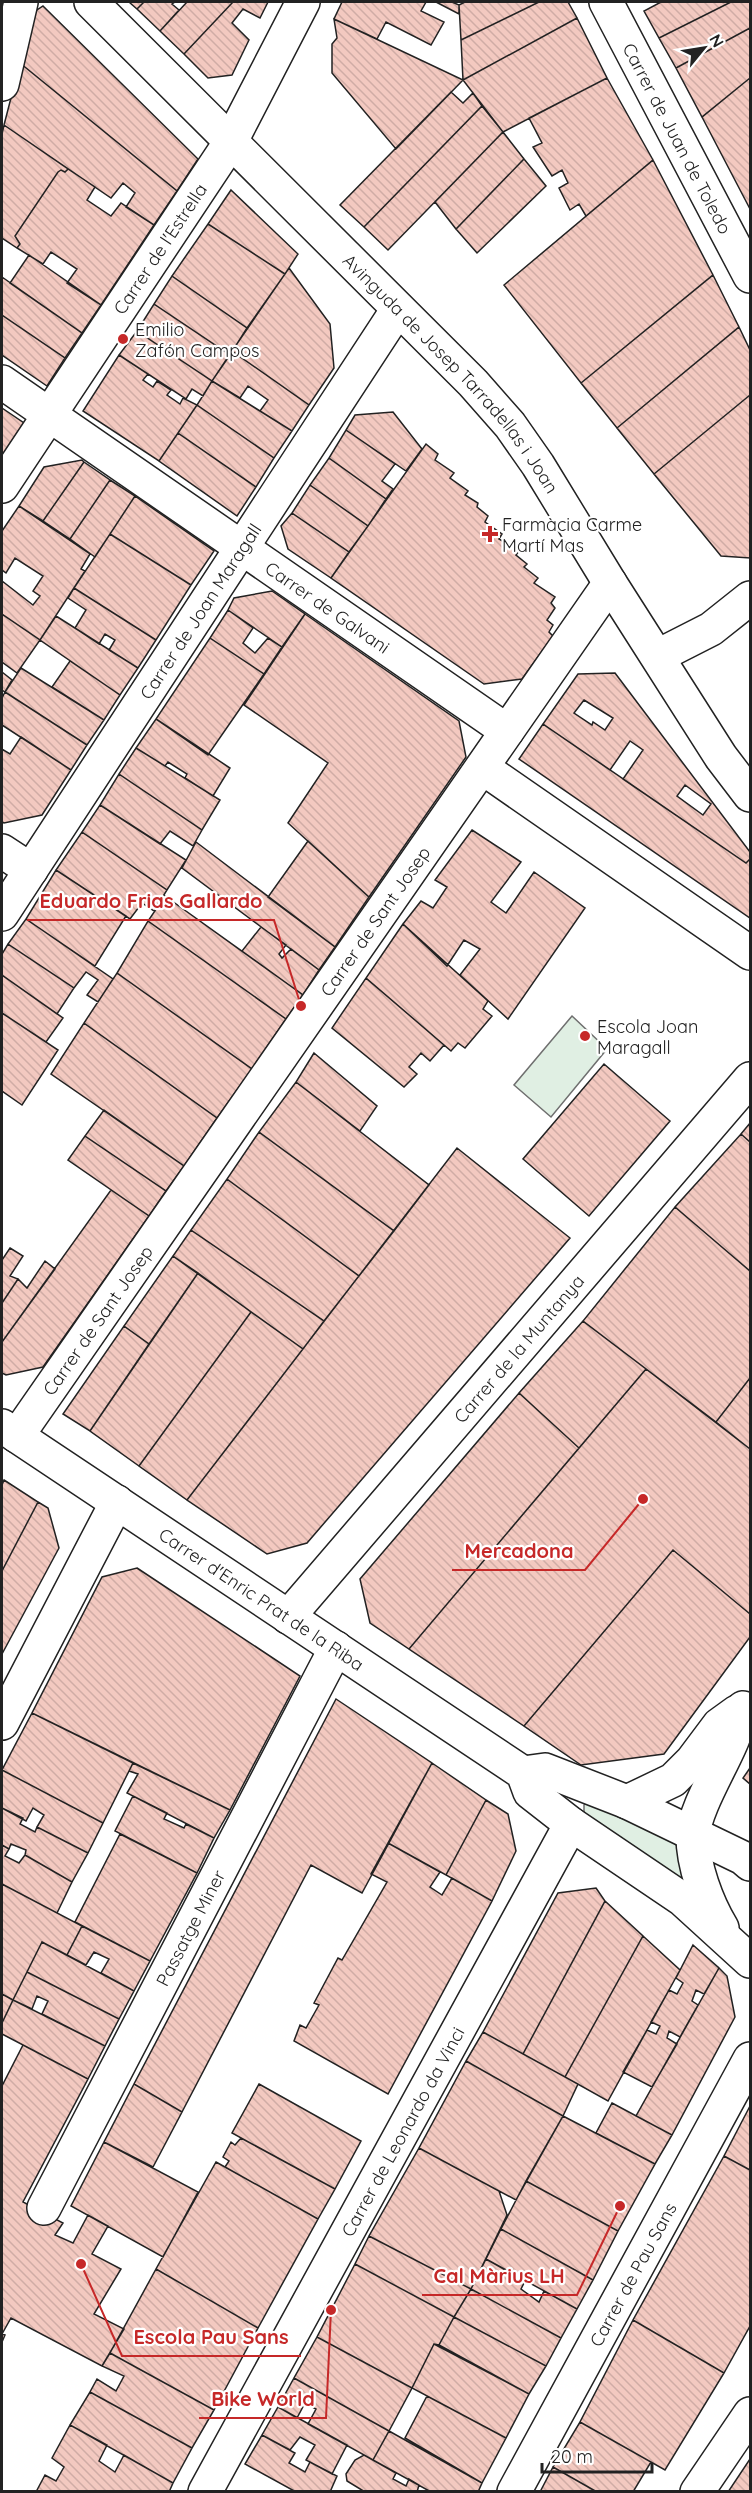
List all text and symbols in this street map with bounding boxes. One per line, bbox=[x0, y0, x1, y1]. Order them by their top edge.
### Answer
north arrow bbox=[674, 18, 734, 78]
text: N bbox=[705, 30, 729, 51]
street label: Carrer de Juan de Toledo bbox=[618, 39, 737, 238]
street label: Carrer de l'Estrella bbox=[108, 179, 212, 319]
street label: Avinguda de Josep Tarradellas i Joan bbox=[338, 249, 564, 497]
place label: Emilio Zafón Campos bbox=[135, 318, 259, 362]
marker: Emilio Zafón Campos bbox=[116, 332, 130, 346]
place label: Farmàcia Carme Martí Mas bbox=[502, 513, 642, 557]
street label: Carrer de Joan Maragall bbox=[134, 519, 266, 703]
marker: Farmàcia Carme Martí Mas bbox=[483, 527, 497, 541]
street label: Carrer de Galvani bbox=[261, 556, 394, 658]
street label: Carrer de Sant Josep bbox=[315, 842, 435, 1001]
callout: Eduardo Frias Gallardo bbox=[27, 882, 274, 920]
text: Eduardo Frias Gallardo bbox=[39, 888, 263, 913]
place label: Escola Joan Maragall bbox=[597, 1015, 698, 1059]
marker: Escola Joan Maragall bbox=[578, 1029, 592, 1043]
street label: Carrer de Sant Josep bbox=[37, 1241, 158, 1400]
street label: Carrer de la Muntanya bbox=[449, 1270, 589, 1427]
street label: Carrer d'Enric Prat de la Riba bbox=[155, 1522, 369, 1675]
callout: Mercadona bbox=[452, 1532, 585, 1570]
text: Mercadona bbox=[465, 1538, 573, 1563]
street label: Passatge Miner bbox=[150, 1866, 230, 1990]
street label: Carrer de Leonardo da Vinci bbox=[336, 2023, 469, 2240]
street label: Carrer de Pau Sans bbox=[584, 2198, 681, 2350]
callout: Cal Màrius LH bbox=[422, 2257, 577, 2295]
text: Cal Màrius LH bbox=[433, 2263, 565, 2288]
callout: Escola Pau Sans bbox=[122, 2318, 301, 2356]
text: Escola Pau Sans bbox=[133, 2324, 289, 2349]
callout: Bike World bbox=[199, 2380, 326, 2418]
text: Bike World bbox=[211, 2386, 315, 2411]
scale bar bbox=[542, 2436, 652, 2474]
text: 20 m bbox=[551, 2445, 593, 2468]

